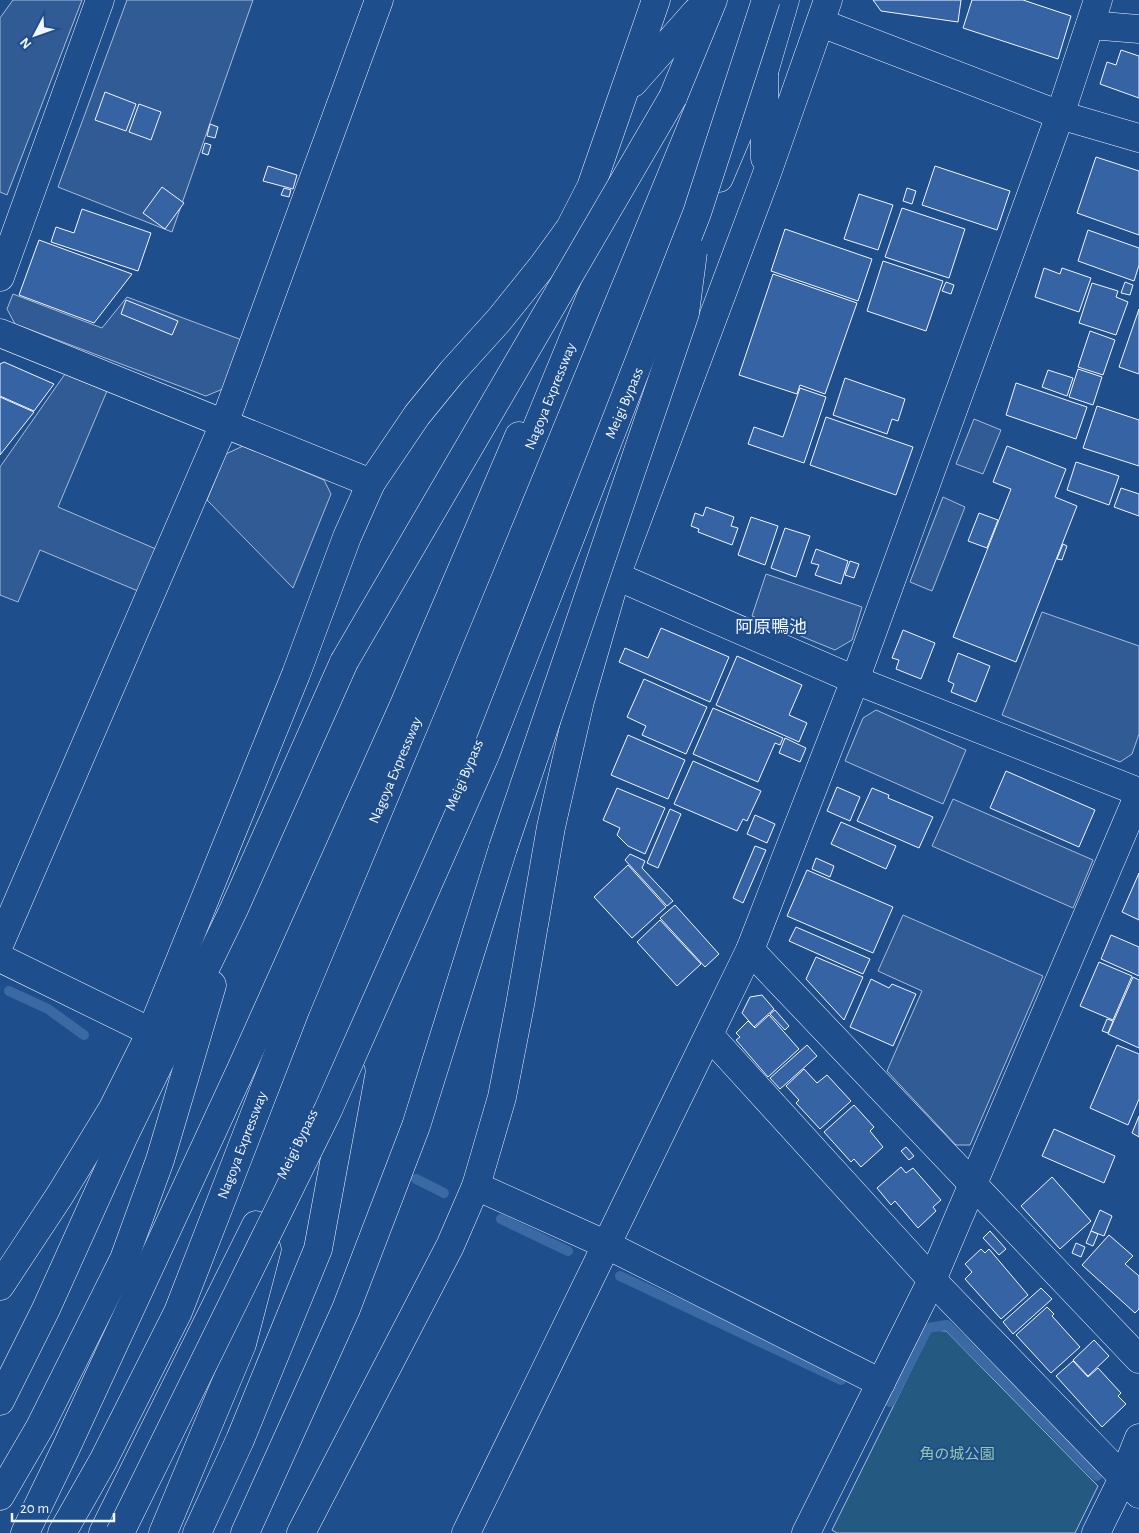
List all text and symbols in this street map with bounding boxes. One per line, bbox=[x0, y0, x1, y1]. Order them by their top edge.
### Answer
north arrow bbox=[10, 10, 60, 60]
text: N bbox=[17, 35, 34, 51]
street label: Nagoya Expressway bbox=[522, 340, 579, 452]
street label: Meigi Bypass bbox=[603, 365, 646, 441]
district label: 阿原鴨池 bbox=[735, 617, 807, 637]
street label: Nagoya Expressway bbox=[366, 714, 425, 826]
street label: Meigi Bypass bbox=[443, 737, 486, 813]
street label: Nagoya Expressway bbox=[215, 1089, 270, 1201]
street label: Meigi Bypass bbox=[274, 1107, 321, 1181]
park label: 角の城公園 bbox=[919, 1446, 995, 1462]
scale bar bbox=[12, 1490, 115, 1522]
text: 20 m bbox=[20, 1501, 49, 1516]

